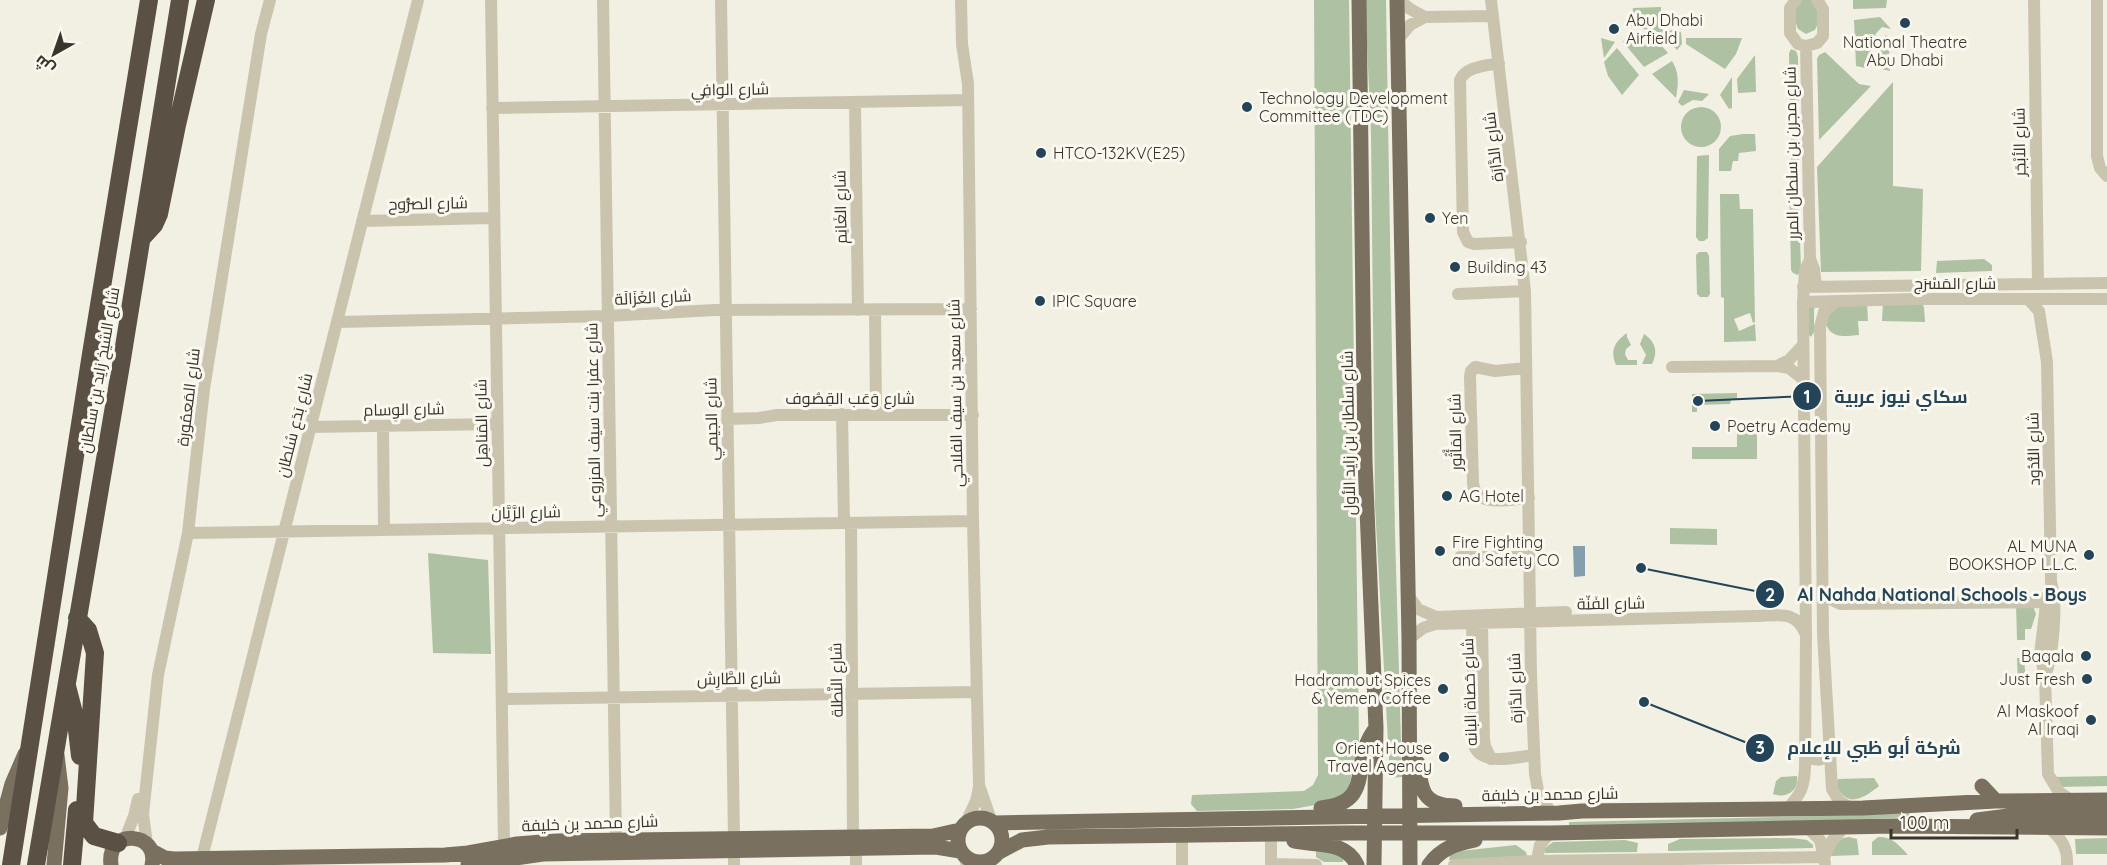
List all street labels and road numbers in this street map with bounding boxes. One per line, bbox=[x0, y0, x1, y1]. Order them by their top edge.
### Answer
street label: شارع مجرن بن سلطان المرر bbox=[1779, 66, 1805, 241]
street label: شارع الوافِي bbox=[691, 78, 769, 104]
street label: شارع الأبْجَر bbox=[2008, 107, 2032, 178]
street label: شارع الدَّارَة bbox=[1479, 111, 1509, 183]
street label: شارع الغَانِم bbox=[829, 170, 853, 244]
street label: شارع الصُّرُوح bbox=[388, 192, 468, 216]
street label: شارع المَسْرَج bbox=[1914, 273, 1996, 295]
street label: شارع الغَزَالَة bbox=[614, 285, 692, 311]
street label: شارع الشيخ زايد بن سلطان bbox=[75, 286, 125, 455]
street label: شارع سعيد بن سيف الفلاحي bbox=[943, 299, 971, 487]
street label: شارع عفرا بنت سيف المزروعي bbox=[581, 322, 609, 518]
street label: شارع المَعمُورة bbox=[172, 347, 206, 447]
street label: شارع سلطان بن زايد الأول bbox=[1337, 350, 1361, 516]
street label: شارع بَدَع سُلطان bbox=[271, 371, 319, 480]
street label: شارع الجيمي bbox=[700, 377, 726, 461]
street label: شارع المَناهِل bbox=[470, 379, 494, 467]
street label: شارع وَعَب القِصُوف bbox=[785, 388, 915, 410]
street label: شارع المَأْثُور bbox=[1441, 393, 1468, 472]
street label: شارع الوِسام bbox=[363, 398, 445, 422]
street label: شارع النُّدُود bbox=[2022, 412, 2046, 486]
street label: شارع الرَّيَّان bbox=[491, 501, 561, 525]
street label: شارع الفَنّة bbox=[1577, 592, 1645, 616]
street label: شارع حَصاة البانه bbox=[1457, 638, 1483, 746]
street label: شارع النَّطلة bbox=[825, 642, 849, 718]
street label: شارع الدَّارَة bbox=[1504, 652, 1528, 724]
street label: شارع الطَّارِش bbox=[697, 667, 781, 691]
street label: شارع محمد بن خليفة bbox=[1481, 783, 1619, 807]
street label: شارع محمد بن خليفة bbox=[521, 811, 659, 837]

